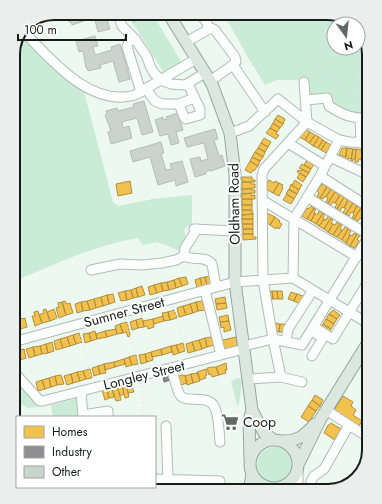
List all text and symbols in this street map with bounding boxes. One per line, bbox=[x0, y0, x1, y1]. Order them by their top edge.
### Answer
scale bar bbox=[18, 16, 126, 42]
north arrow bbox=[326, 16, 366, 56]
text: 100 m bbox=[24, 21, 57, 39]
text: N bbox=[342, 37, 355, 55]
street label: Oldham Road bbox=[223, 163, 245, 245]
street label: Sumner Street bbox=[81, 291, 167, 332]
street label: Longley Street bbox=[101, 355, 187, 395]
supermarket icon: Coop bbox=[220, 412, 240, 432]
place label: Coop bbox=[243, 412, 276, 432]
legend bbox=[16, 416, 156, 488]
text: Homes bbox=[52, 423, 88, 441]
text: Industry bbox=[52, 443, 93, 461]
text: Other bbox=[52, 463, 82, 481]

